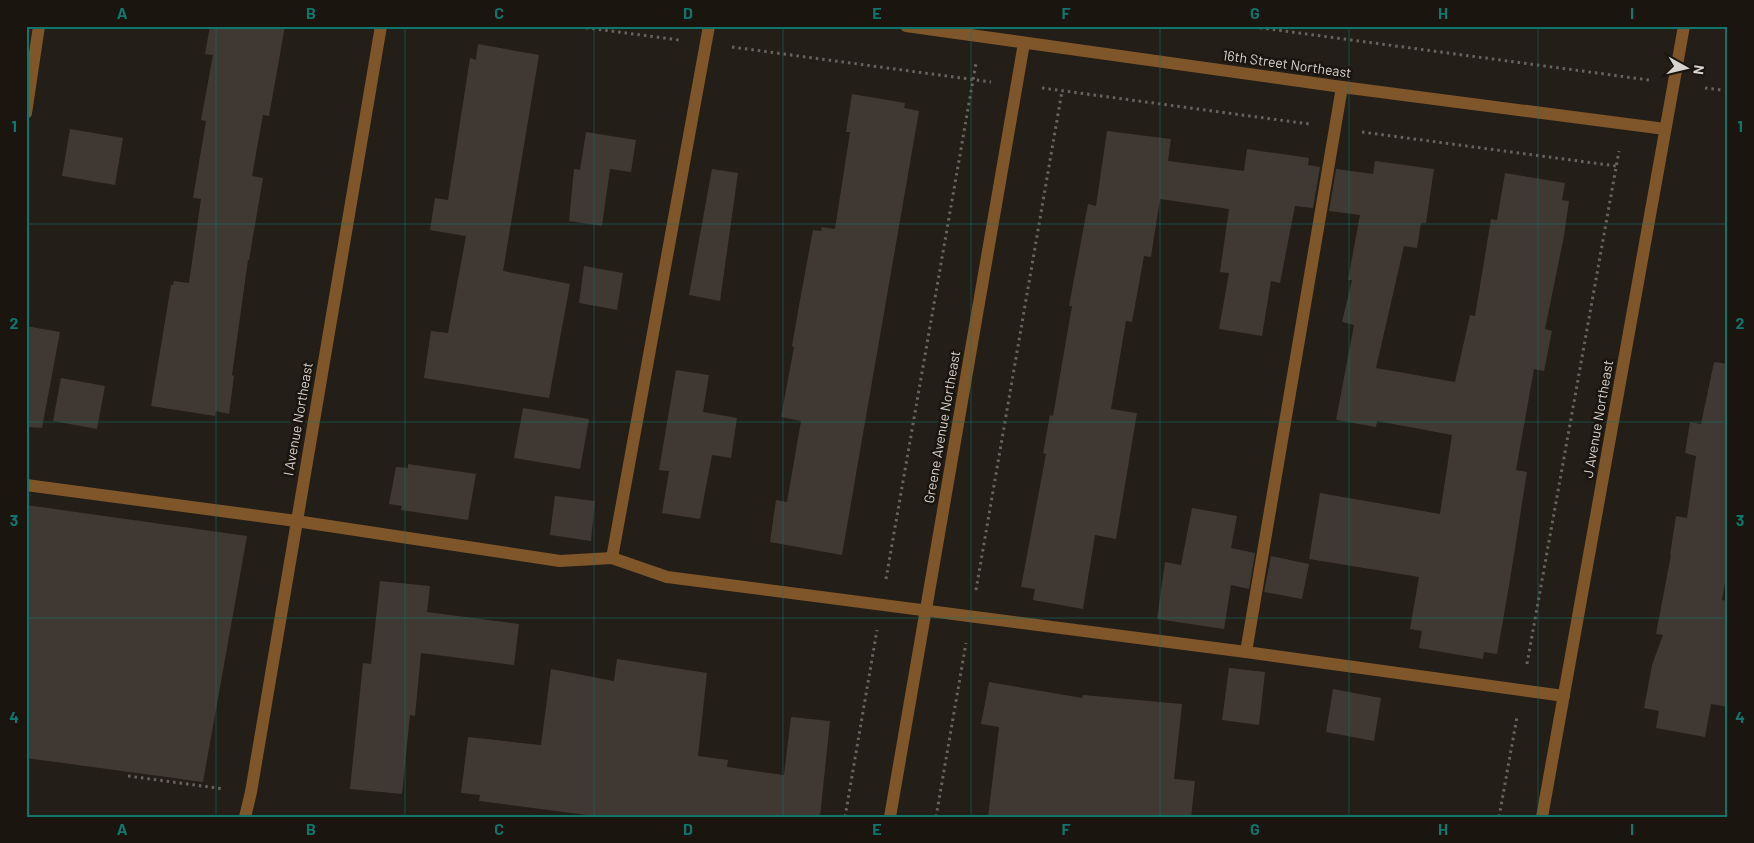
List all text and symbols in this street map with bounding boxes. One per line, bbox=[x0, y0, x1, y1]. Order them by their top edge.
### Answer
text: A bbox=[117, 3, 128, 22]
text: B bbox=[306, 3, 316, 22]
text: C bbox=[494, 3, 504, 22]
text: D bbox=[683, 3, 693, 22]
text: E bbox=[872, 3, 882, 22]
text: F bbox=[1062, 3, 1071, 22]
text: G bbox=[1250, 3, 1260, 22]
text: H bbox=[1438, 3, 1448, 22]
text: I bbox=[1630, 3, 1634, 22]
north arrow bbox=[1662, 42, 1712, 92]
street label: 16th Street Northeast bbox=[1222, 46, 1353, 81]
text: N bbox=[1690, 64, 1708, 76]
text: 1 bbox=[11, 116, 17, 135]
text: 1 bbox=[1737, 116, 1743, 135]
text: 2 bbox=[10, 313, 19, 332]
text: 2 bbox=[1736, 313, 1745, 332]
street label: Greene Avenue Northeast bbox=[920, 349, 963, 505]
street label: J Avenue Northeast bbox=[1579, 359, 1616, 479]
street label: I Avenue Northeast bbox=[279, 361, 316, 477]
text: 3 bbox=[10, 510, 18, 529]
text: 3 bbox=[1736, 510, 1744, 529]
text: 4 bbox=[9, 707, 19, 726]
text: 4 bbox=[1735, 707, 1745, 726]
text: A bbox=[117, 819, 128, 838]
text: B bbox=[306, 819, 316, 838]
text: C bbox=[494, 819, 504, 838]
text: D bbox=[683, 819, 693, 838]
text: E bbox=[872, 819, 882, 838]
text: F bbox=[1062, 819, 1071, 838]
text: G bbox=[1250, 819, 1260, 838]
text: H bbox=[1438, 819, 1448, 838]
text: I bbox=[1630, 819, 1634, 838]

